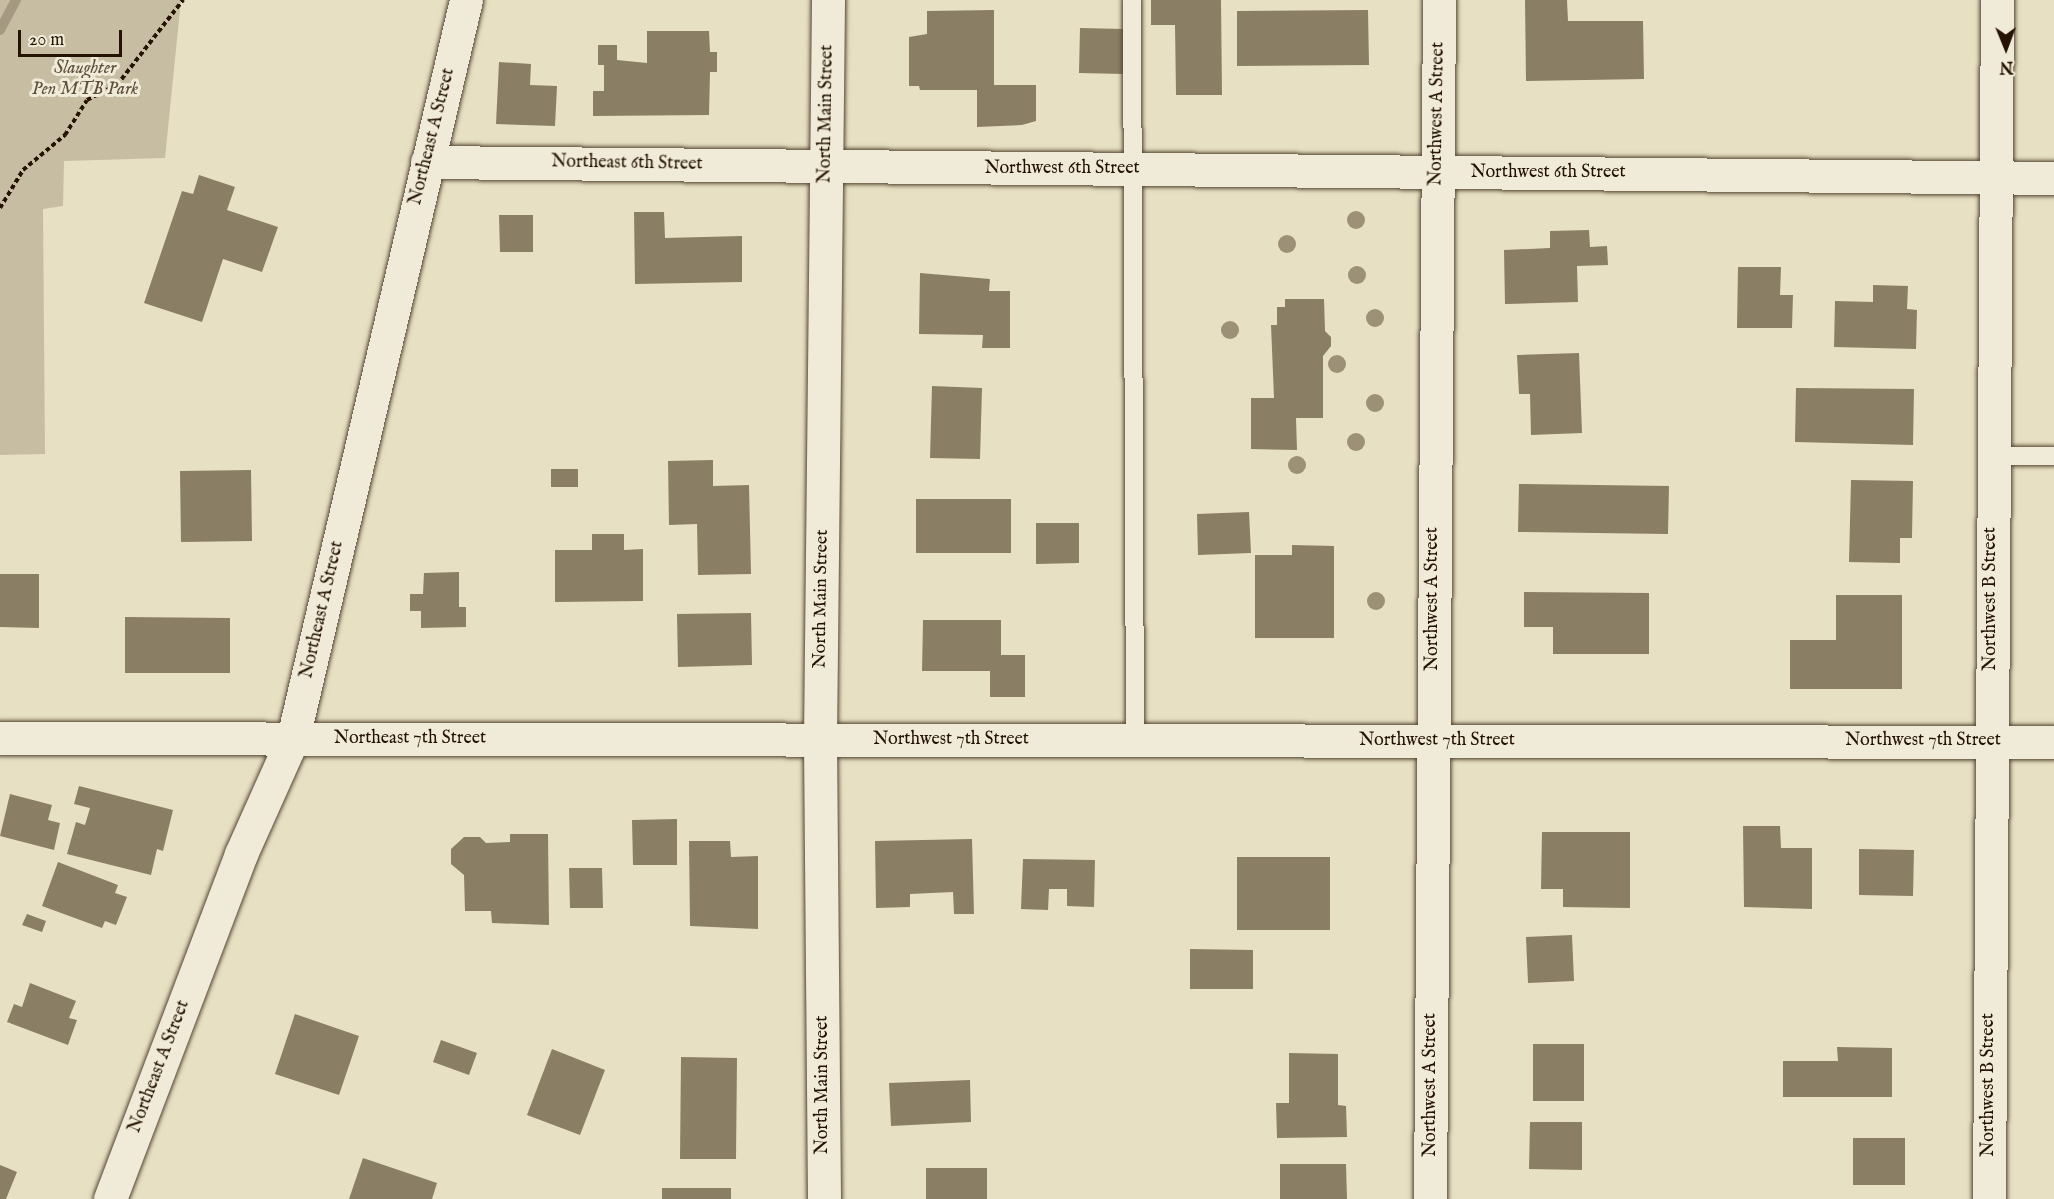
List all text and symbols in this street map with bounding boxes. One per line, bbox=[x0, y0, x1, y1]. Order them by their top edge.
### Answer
scale bar bbox=[21, 18, 124, 56]
north arrow bbox=[1976, 18, 2036, 78]
text: 20 m bbox=[29, 29, 64, 52]
street label: Northwest A Street bbox=[1426, 42, 1450, 186]
street label: North Main Street bbox=[815, 44, 839, 184]
text: N bbox=[1999, 56, 2013, 76]
park label: Slaughter Pen MTB Park bbox=[32, 59, 138, 101]
street label: Northeast A Street bbox=[406, 66, 460, 208]
street label: Northeast 6th Street bbox=[551, 152, 703, 176]
street label: Northwest 6th Street bbox=[984, 158, 1140, 180]
street label: Northwest 6th Street bbox=[1470, 162, 1626, 184]
street label: Northwest A Street bbox=[1422, 527, 1444, 671]
street label: Northwest B Street bbox=[1980, 527, 2002, 671]
street label: North Main Street bbox=[810, 529, 834, 669]
street label: Northeast A Street bbox=[297, 539, 349, 681]
street label: Northeast 7th Street bbox=[334, 728, 486, 750]
street label: Northwest 7th Street bbox=[873, 729, 1029, 751]
street label: Northwest 7th Street bbox=[1359, 730, 1515, 752]
street label: Northwest 7th Street bbox=[1845, 730, 2001, 752]
street label: Northeast A Street bbox=[125, 998, 195, 1136]
street label: Northwest A Street bbox=[1420, 1013, 1442, 1157]
street label: Northwest B Street bbox=[1978, 1013, 2000, 1157]
street label: North Main Street bbox=[812, 1016, 834, 1154]

